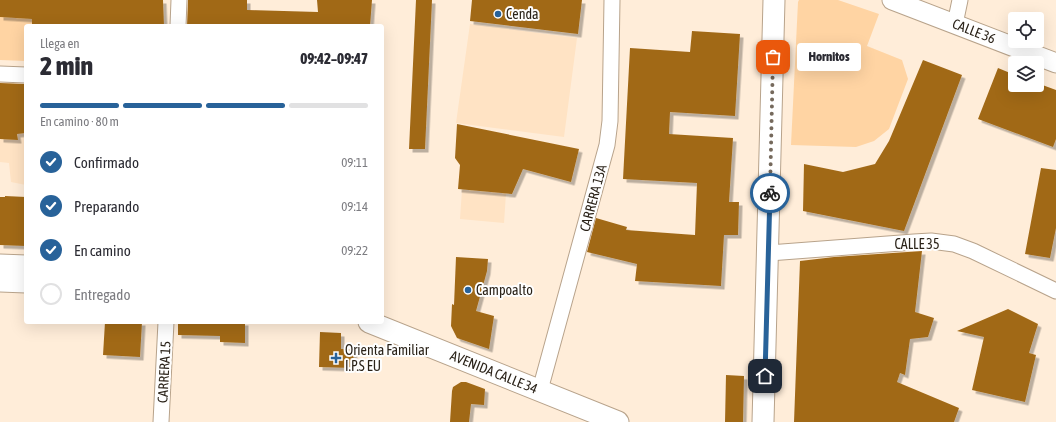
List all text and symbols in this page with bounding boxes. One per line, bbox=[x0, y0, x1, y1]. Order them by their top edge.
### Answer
place label: Cenda bbox=[506, 6, 539, 22]
marker: Cenda bbox=[493, 9, 503, 19]
map controls bbox=[1008, 12, 1044, 92]
button: locate bbox=[1008, 12, 1044, 48]
street label: CALLE 36 bbox=[950, 15, 998, 47]
text: Llega en bbox=[40, 36, 80, 51]
pin bbox=[756, 40, 790, 74]
callout: Hornitos bbox=[797, 43, 861, 71]
icon: bag bbox=[762, 46, 784, 68]
text: Hornitos bbox=[808, 49, 850, 64]
text: 09:42–09:47 bbox=[300, 50, 368, 67]
text: 2 min bbox=[40, 51, 93, 81]
button: layers bbox=[1008, 56, 1044, 92]
text: En camino · 80 m bbox=[40, 114, 119, 129]
icon: check bbox=[40, 151, 62, 173]
text: Confirmado bbox=[74, 154, 139, 171]
text: 09:11 bbox=[341, 155, 368, 170]
street label: CARRERA 13A bbox=[576, 163, 610, 233]
courier bbox=[750, 173, 790, 213]
icon: bike bbox=[759, 182, 781, 204]
icon: check bbox=[40, 195, 62, 217]
text: Preparando bbox=[74, 198, 139, 215]
text: 09:14 bbox=[341, 199, 368, 214]
street label: CALLE 35 bbox=[894, 236, 940, 252]
icon: check bbox=[40, 239, 62, 261]
text: En camino bbox=[74, 242, 131, 259]
text: 09:22 bbox=[341, 243, 368, 258]
place label: Campoalto bbox=[476, 282, 533, 298]
marker: Campoalto bbox=[463, 285, 473, 295]
text: Entregado bbox=[74, 286, 131, 303]
street label: CARRERA 15 bbox=[154, 341, 174, 403]
place label: Orienta Familiar I.P.S EU bbox=[345, 342, 430, 374]
street label: AVENIDA CALLE 34 bbox=[448, 347, 540, 397]
marker: Orienta Familiar I.P.S EU bbox=[330, 352, 342, 364]
pin bbox=[748, 359, 782, 393]
icon: home bbox=[754, 365, 776, 387]

